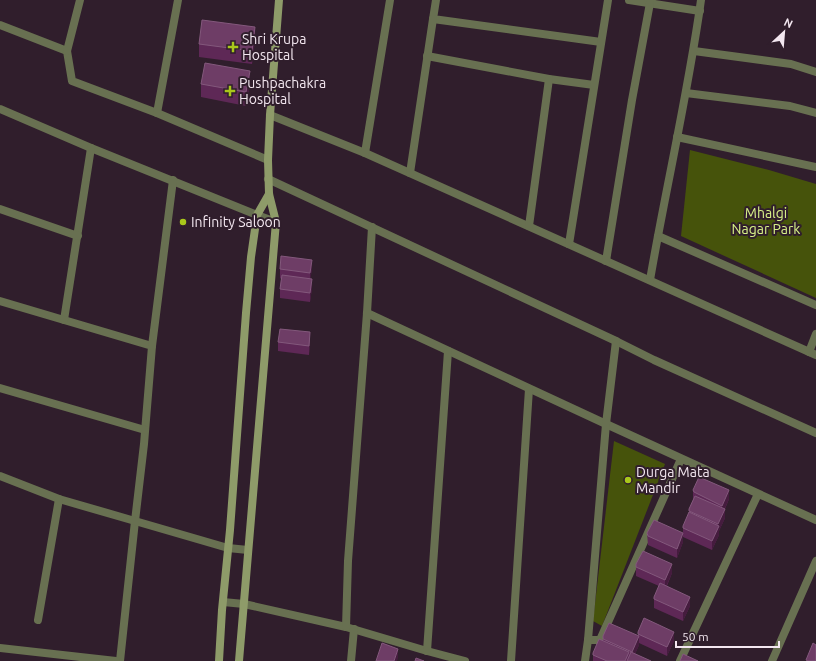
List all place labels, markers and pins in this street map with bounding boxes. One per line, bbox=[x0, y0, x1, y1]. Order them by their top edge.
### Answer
place label: Shri Krupa Hospital bbox=[242, 31, 306, 63]
marker: Shri Krupa Hospital bbox=[227, 41, 239, 53]
place label: Pushpachakra Hospital bbox=[239, 75, 326, 107]
marker: Pushpachakra Hospital bbox=[224, 85, 236, 97]
place label: Infinity Saloon bbox=[191, 214, 281, 230]
marker: Infinity Saloon bbox=[178, 217, 188, 227]
place label: Durga Mata Mandir bbox=[636, 464, 710, 496]
marker: Durga Mata Mandir bbox=[623, 475, 633, 485]

